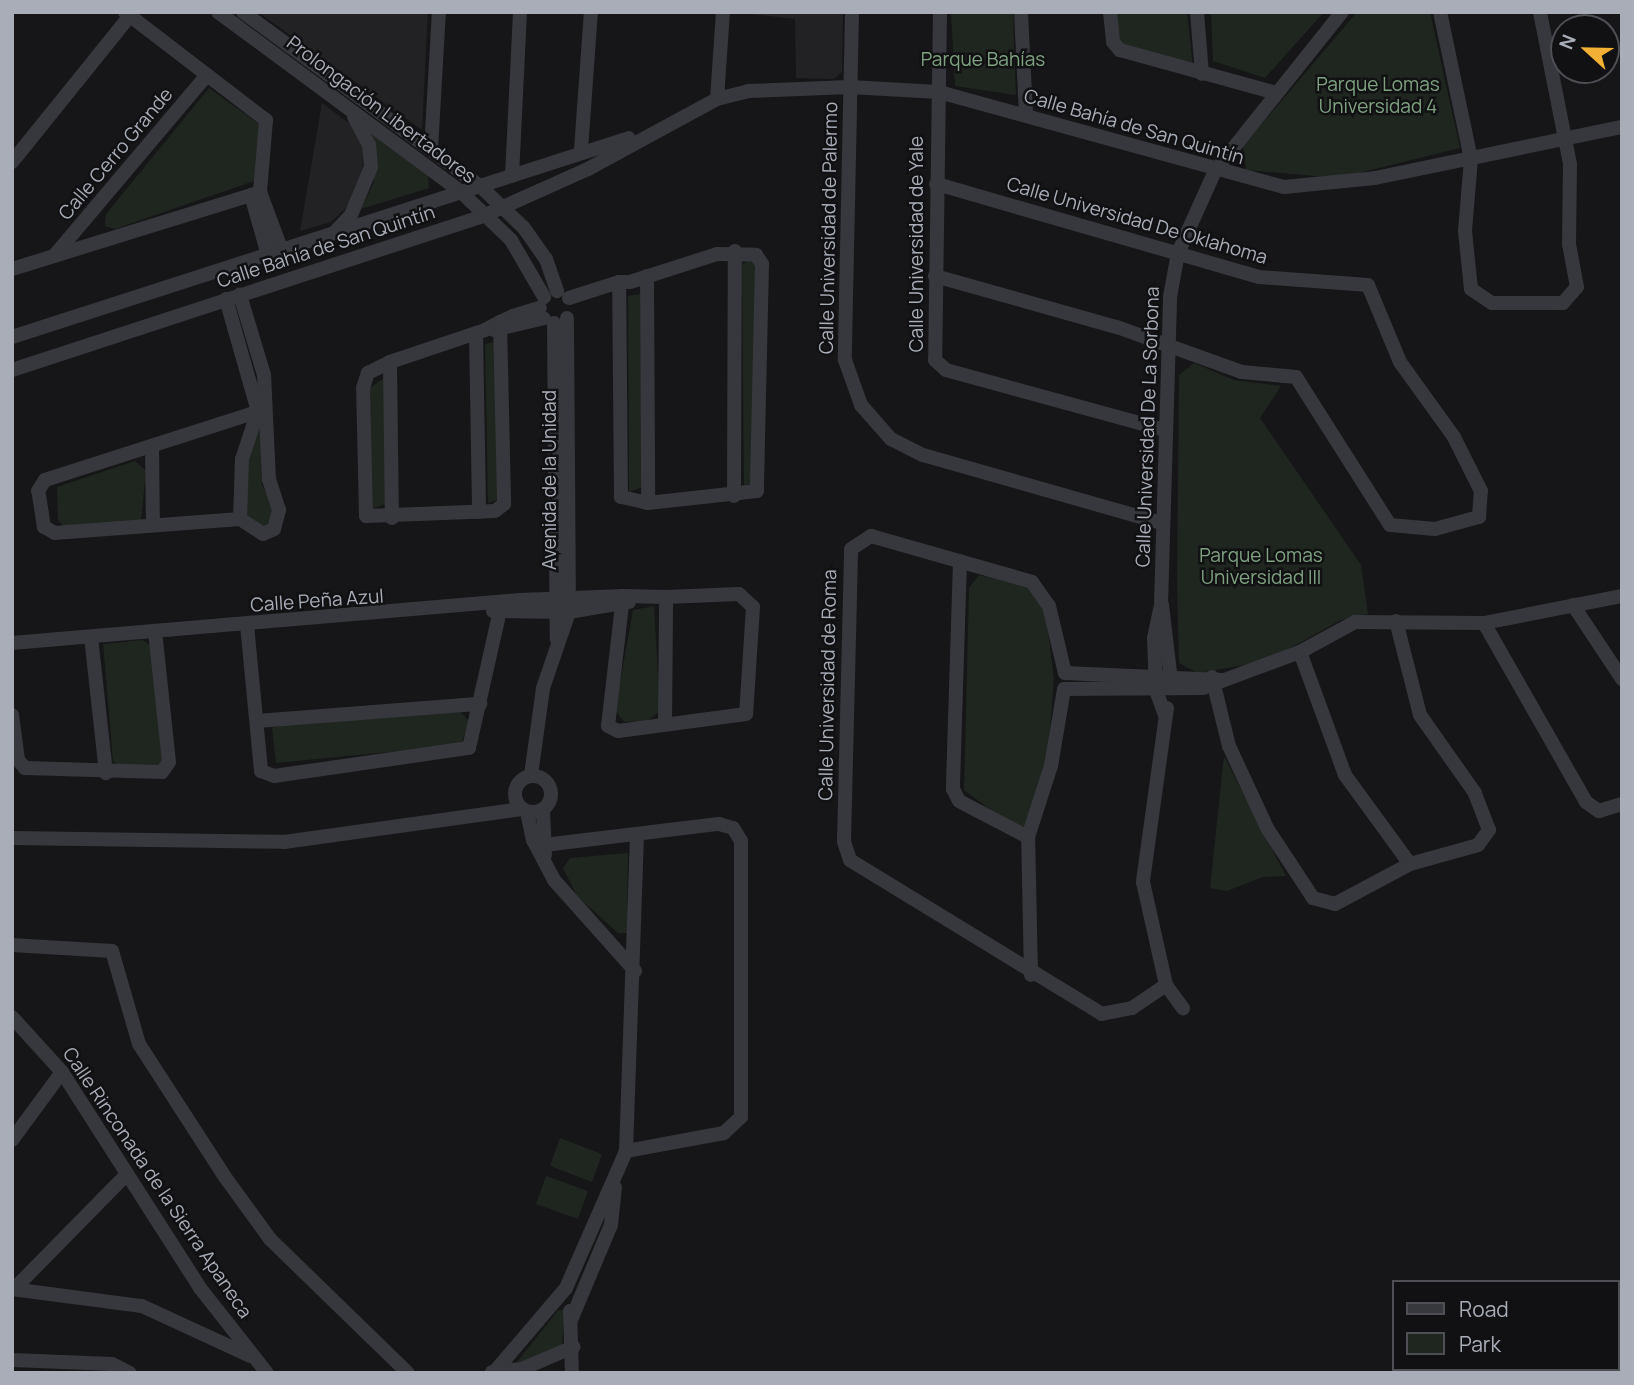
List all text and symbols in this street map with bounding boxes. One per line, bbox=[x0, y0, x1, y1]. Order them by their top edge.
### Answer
north arrow bbox=[1550, 14, 1620, 84]
street label: Prolongación Libertadores bbox=[282, 31, 480, 189]
text: N bbox=[1553, 31, 1582, 53]
park label: Parque Bahías bbox=[921, 49, 1045, 71]
park label: Parque Lomas Universidad 4 bbox=[1316, 74, 1440, 118]
street label: Calle Cerro Grande bbox=[54, 83, 178, 225]
street label: Calle Bahía de San Quintín bbox=[1021, 85, 1247, 169]
street label: Calle Universidad de Palermo bbox=[815, 102, 843, 354]
street label: Calle Universidad de Yale bbox=[906, 136, 928, 352]
street label: Calle Universidad De Oklahoma bbox=[1004, 173, 1270, 269]
street label: Calle Bahía de San Quintín bbox=[214, 201, 438, 293]
street label: Calle Universidad De La Sorbona bbox=[1132, 286, 1164, 568]
street label: Avenida de la Unidad bbox=[539, 390, 561, 570]
park label: Parque Lomas Universidad III bbox=[1199, 545, 1323, 589]
street label: Calle Universidad de Roma bbox=[815, 569, 841, 801]
street label: Calle Peña Azul bbox=[249, 585, 385, 617]
street label: Calle Rinconada de la Sierra Apaneca bbox=[58, 1043, 256, 1323]
legend bbox=[1392, 1280, 1620, 1371]
text: Road bbox=[1459, 1295, 1509, 1323]
text: Park bbox=[1459, 1330, 1501, 1358]

